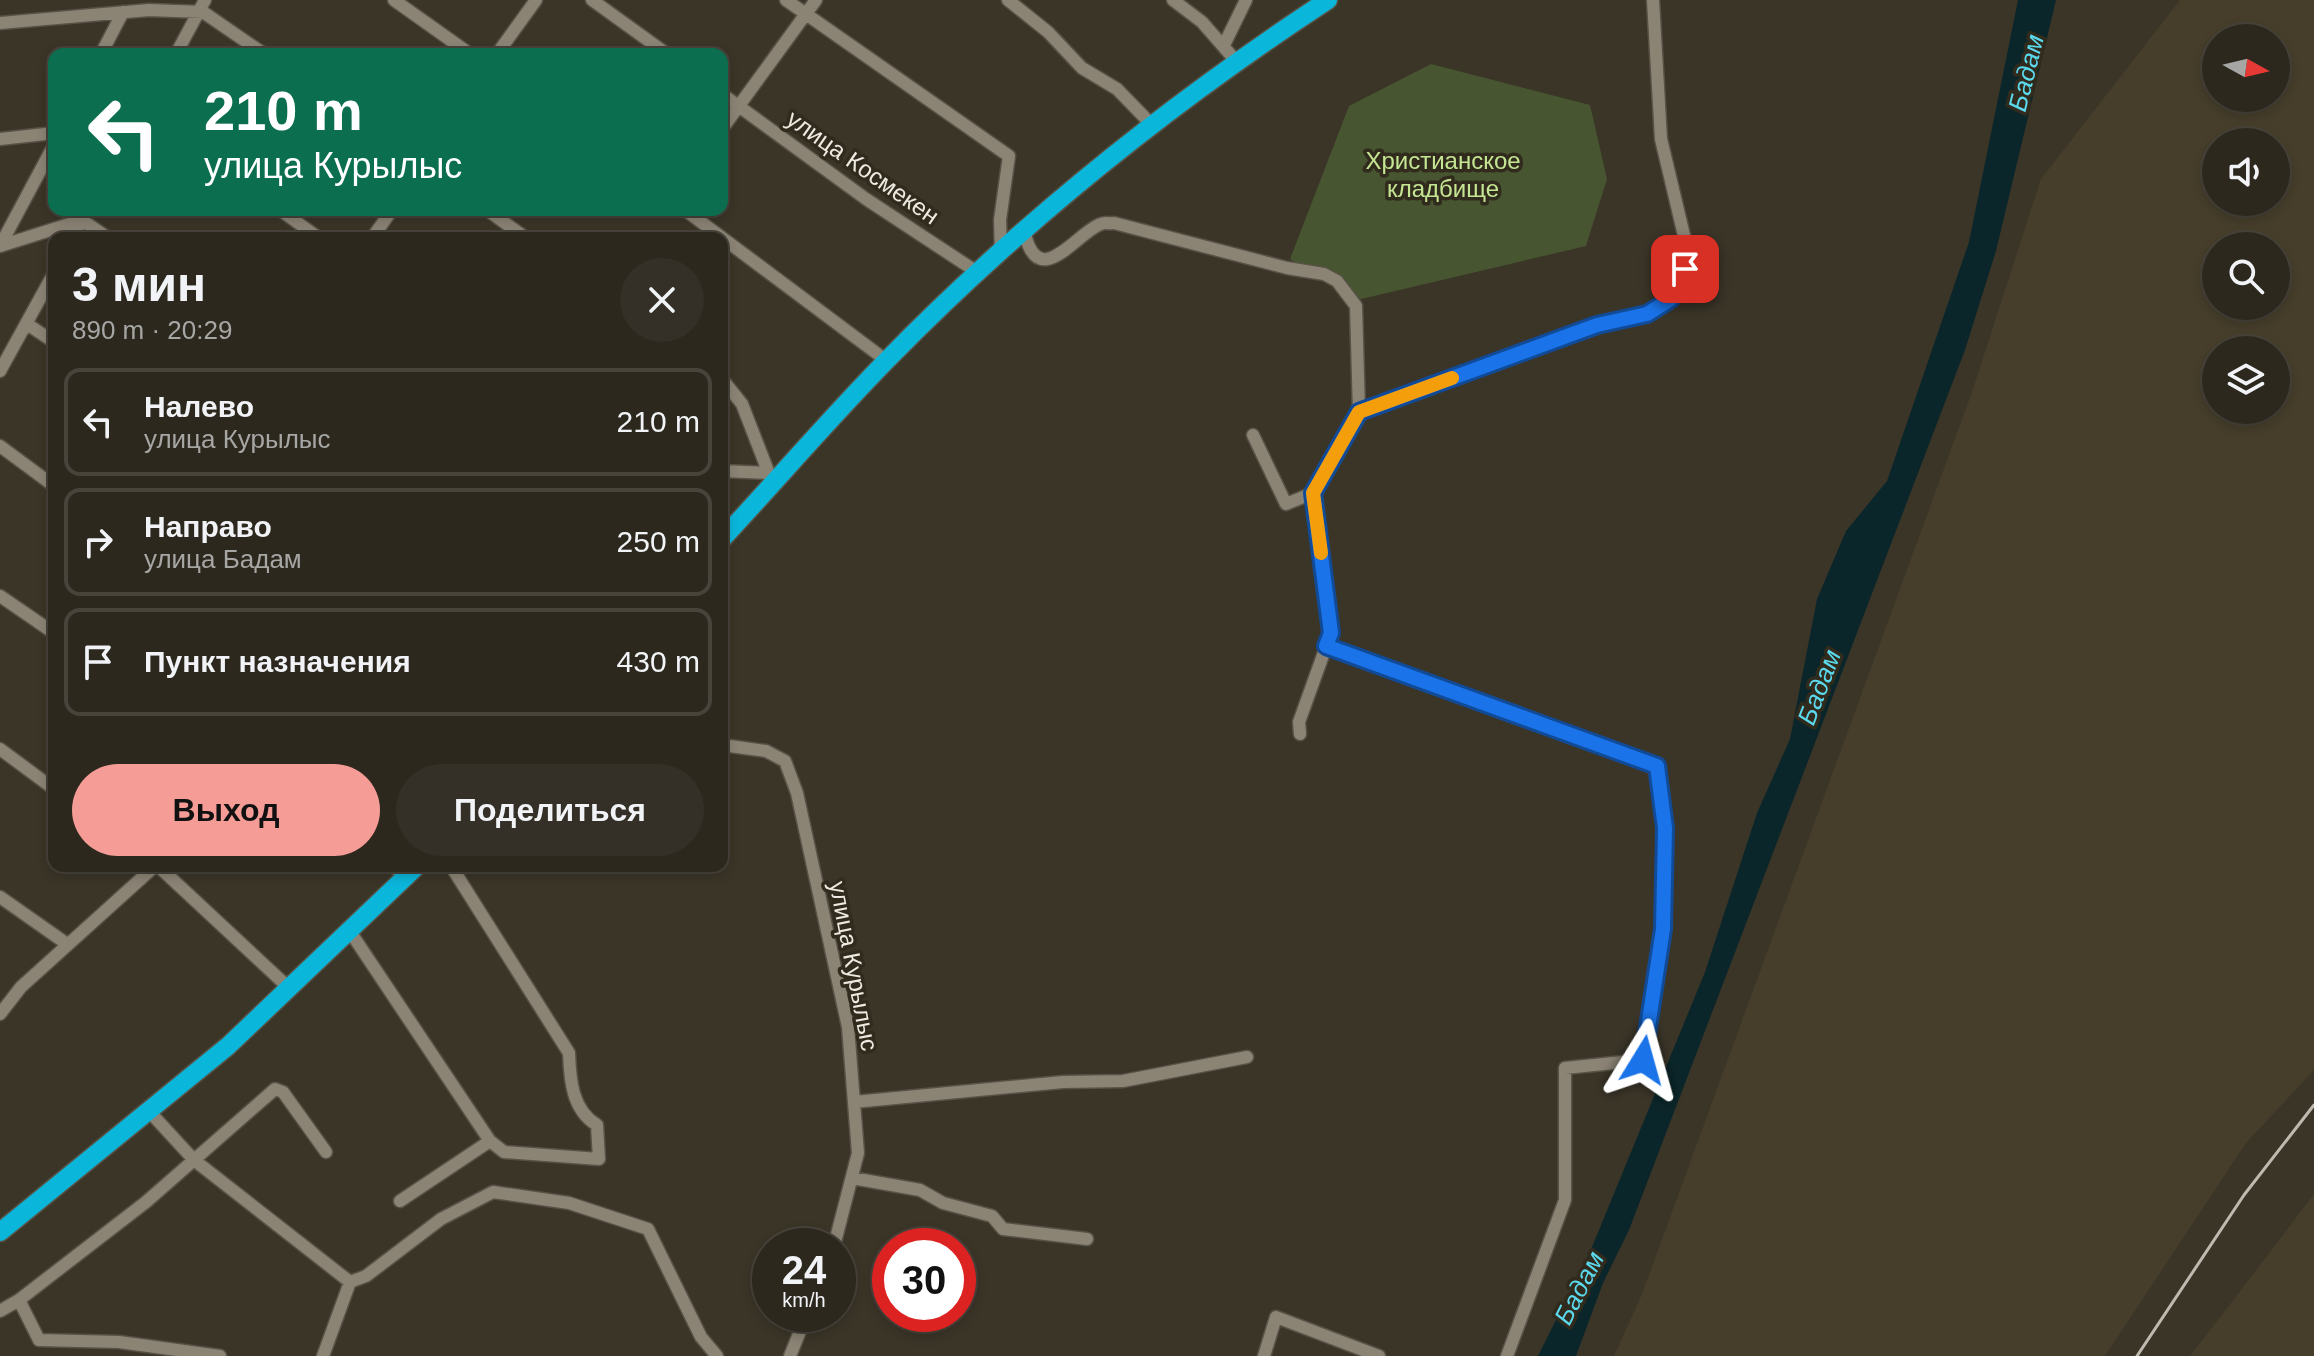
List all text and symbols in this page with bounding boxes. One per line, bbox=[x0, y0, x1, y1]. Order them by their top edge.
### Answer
north arrow bbox=[2202, 24, 2290, 112]
map controls bbox=[2202, 24, 2290, 424]
water label: Бадам bbox=[2002, 31, 2050, 114]
text: 210 m bbox=[204, 79, 363, 142]
icon: left bbox=[72, 80, 176, 184]
street label: улица Космекен bbox=[782, 105, 944, 229]
button: sound bbox=[2202, 128, 2290, 216]
text: улица Курылыс bbox=[204, 145, 462, 186]
park label: Христианское кладбище bbox=[1365, 147, 1521, 202]
button: search bbox=[2202, 232, 2290, 320]
pin bbox=[1651, 235, 1719, 303]
icon: arrive bbox=[1663, 247, 1707, 291]
text: 3 мин bbox=[72, 258, 206, 311]
button: close bbox=[620, 258, 704, 342]
text: 890 m · 20:29 bbox=[72, 315, 232, 345]
button: layers bbox=[2202, 336, 2290, 424]
text: Налево bbox=[144, 390, 254, 423]
icon: left bbox=[76, 400, 120, 444]
text: 210 m bbox=[617, 405, 700, 438]
text: улица Курылыс bbox=[144, 424, 331, 454]
text: Направо bbox=[144, 510, 272, 543]
icon: right bbox=[76, 520, 120, 564]
text: 250 m bbox=[617, 525, 700, 558]
text: улица Бадам bbox=[144, 544, 302, 574]
icon: arrive bbox=[76, 640, 120, 684]
text: Пункт назначения bbox=[144, 645, 411, 678]
text: 430 m bbox=[617, 645, 700, 678]
water label: Бадам bbox=[1791, 645, 1847, 729]
button: Выход bbox=[72, 764, 380, 856]
button: Поделиться bbox=[396, 764, 704, 856]
street label: улица Курылыс bbox=[824, 879, 884, 1053]
position arrow bbox=[1601, 1018, 1685, 1102]
speed limit sign: 30 bbox=[872, 1228, 976, 1332]
water label: Бадам bbox=[1548, 1246, 1610, 1330]
text: 24 bbox=[782, 1248, 826, 1292]
text: km/h bbox=[782, 1289, 826, 1311]

